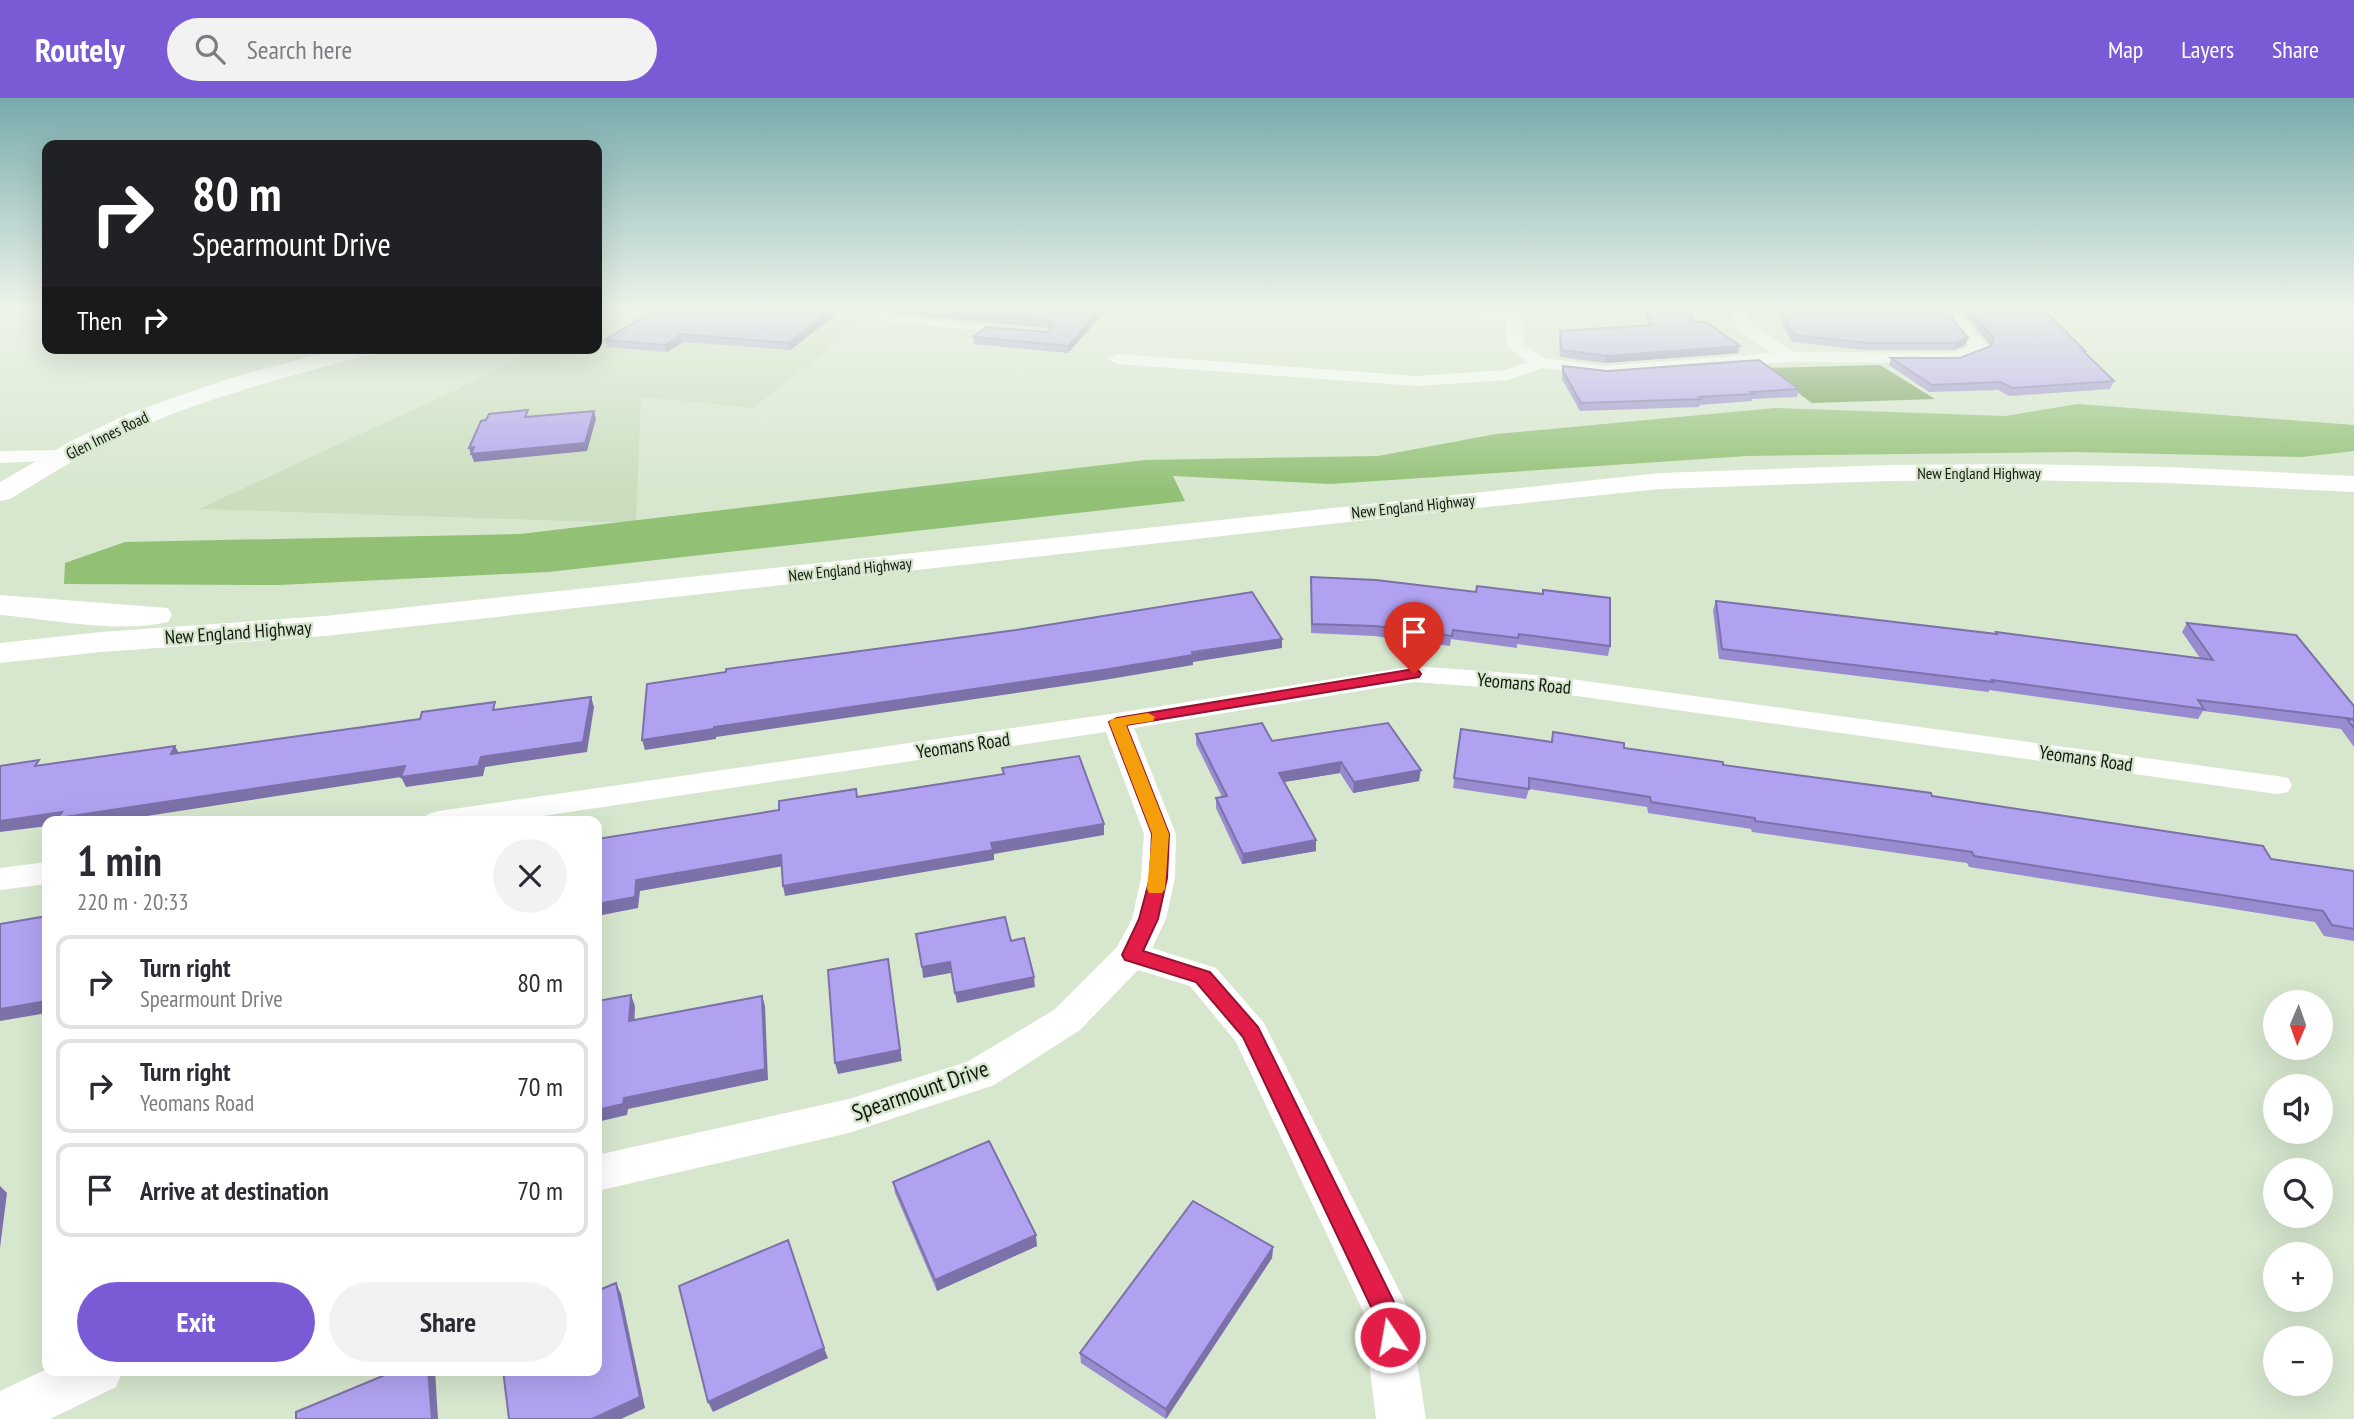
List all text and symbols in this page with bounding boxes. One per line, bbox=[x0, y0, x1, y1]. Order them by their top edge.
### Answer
search box bbox=[167, 18, 657, 81]
text: Routely bbox=[35, 28, 125, 71]
icon: search bbox=[191, 30, 229, 68]
text: Search here bbox=[247, 33, 352, 66]
text: Map bbox=[2108, 34, 2143, 65]
text: Layers bbox=[2181, 34, 2234, 65]
text: Share bbox=[2272, 34, 2319, 65]
text: 80 m bbox=[192, 161, 281, 225]
icon: right bbox=[77, 168, 168, 259]
text: Spearmount Drive bbox=[192, 223, 391, 265]
icon: right bbox=[136, 301, 174, 339]
text: Then bbox=[77, 304, 122, 337]
street label: Glen Innes Road bbox=[63, 406, 151, 464]
street label: New England Highway bbox=[1917, 463, 2041, 483]
street label: New England Highway bbox=[1350, 490, 1476, 522]
street label: New England Highway bbox=[787, 553, 913, 585]
pin bbox=[1384, 602, 1444, 674]
icon: arrive bbox=[1395, 613, 1433, 651]
street label: New England Highway bbox=[164, 615, 313, 649]
street label: Yeomans Road bbox=[1476, 667, 1572, 699]
street label: Yeomans Road bbox=[915, 727, 1011, 763]
street label: Yeomans Road bbox=[2038, 740, 2134, 776]
text: 1 min bbox=[77, 833, 162, 888]
button: close bbox=[493, 839, 567, 913]
text: 220 m · 20:33 bbox=[77, 887, 189, 916]
text: Turn right bbox=[140, 951, 231, 984]
icon: right bbox=[81, 963, 119, 1001]
text: 80 m bbox=[517, 966, 563, 999]
text: Spearmount Drive bbox=[140, 984, 283, 1013]
north arrow bbox=[2263, 990, 2333, 1060]
map controls bbox=[2263, 990, 2333, 1396]
street label: Spearmount Drive bbox=[848, 1053, 992, 1127]
text: Turn right bbox=[140, 1055, 231, 1088]
icon: right bbox=[81, 1067, 119, 1105]
text: 70 m bbox=[517, 1070, 563, 1103]
button: sound bbox=[2263, 1074, 2333, 1144]
text: Yeomans Road bbox=[140, 1088, 254, 1117]
button: search bbox=[2263, 1158, 2333, 1228]
icon: arrive bbox=[81, 1171, 119, 1209]
text: Arrive at destination bbox=[140, 1174, 329, 1207]
text: 70 m bbox=[517, 1174, 563, 1207]
button: + bbox=[2263, 1242, 2333, 1312]
button: Exit bbox=[77, 1282, 315, 1362]
button: Share bbox=[329, 1282, 567, 1362]
position arrow bbox=[1353, 1300, 1427, 1374]
button: − bbox=[2263, 1326, 2333, 1396]

